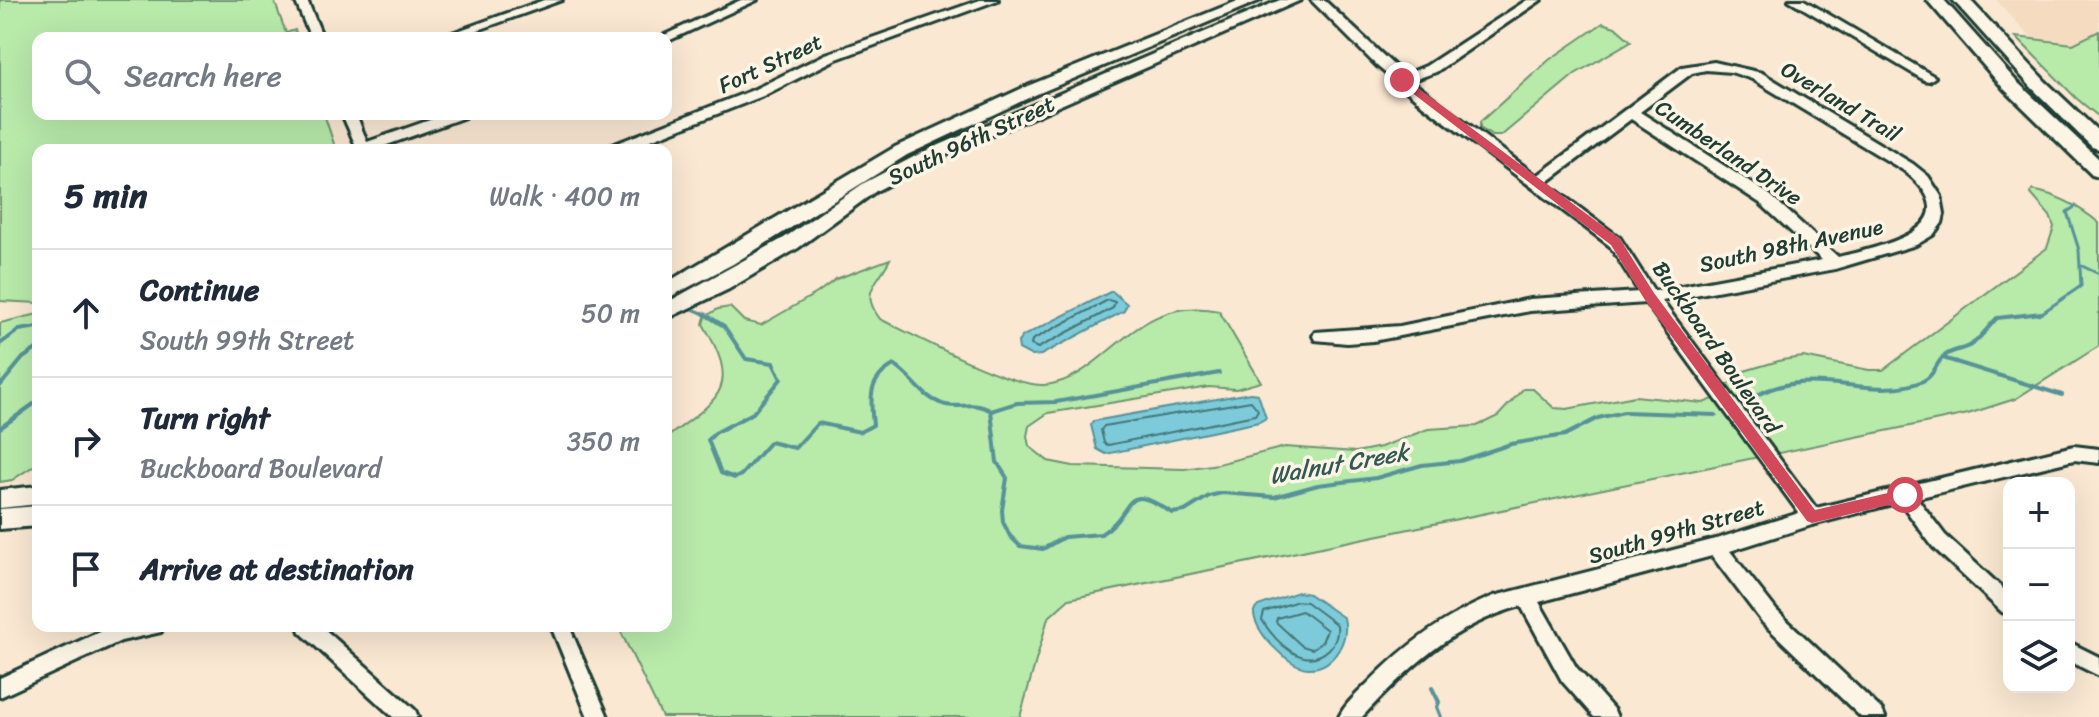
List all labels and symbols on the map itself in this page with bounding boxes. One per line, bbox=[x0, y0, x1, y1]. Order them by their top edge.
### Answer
street label: Fort Street bbox=[711, 22, 829, 105]
street label: Overland Trail bbox=[1773, 50, 1909, 153]
route end bbox=[1384, 62, 1420, 98]
street label: South 96th Street bbox=[881, 84, 1062, 196]
street label: Cumberland Drive bbox=[1647, 89, 1810, 216]
street label: South 98th Avenue bbox=[1696, 207, 1887, 284]
street label: Buckboard Boulevard bbox=[1642, 252, 1792, 443]
water label: Walnut Creek bbox=[1266, 431, 1415, 497]
route start bbox=[1887, 477, 1923, 513]
street label: South 99th Street bbox=[1584, 488, 1769, 575]

